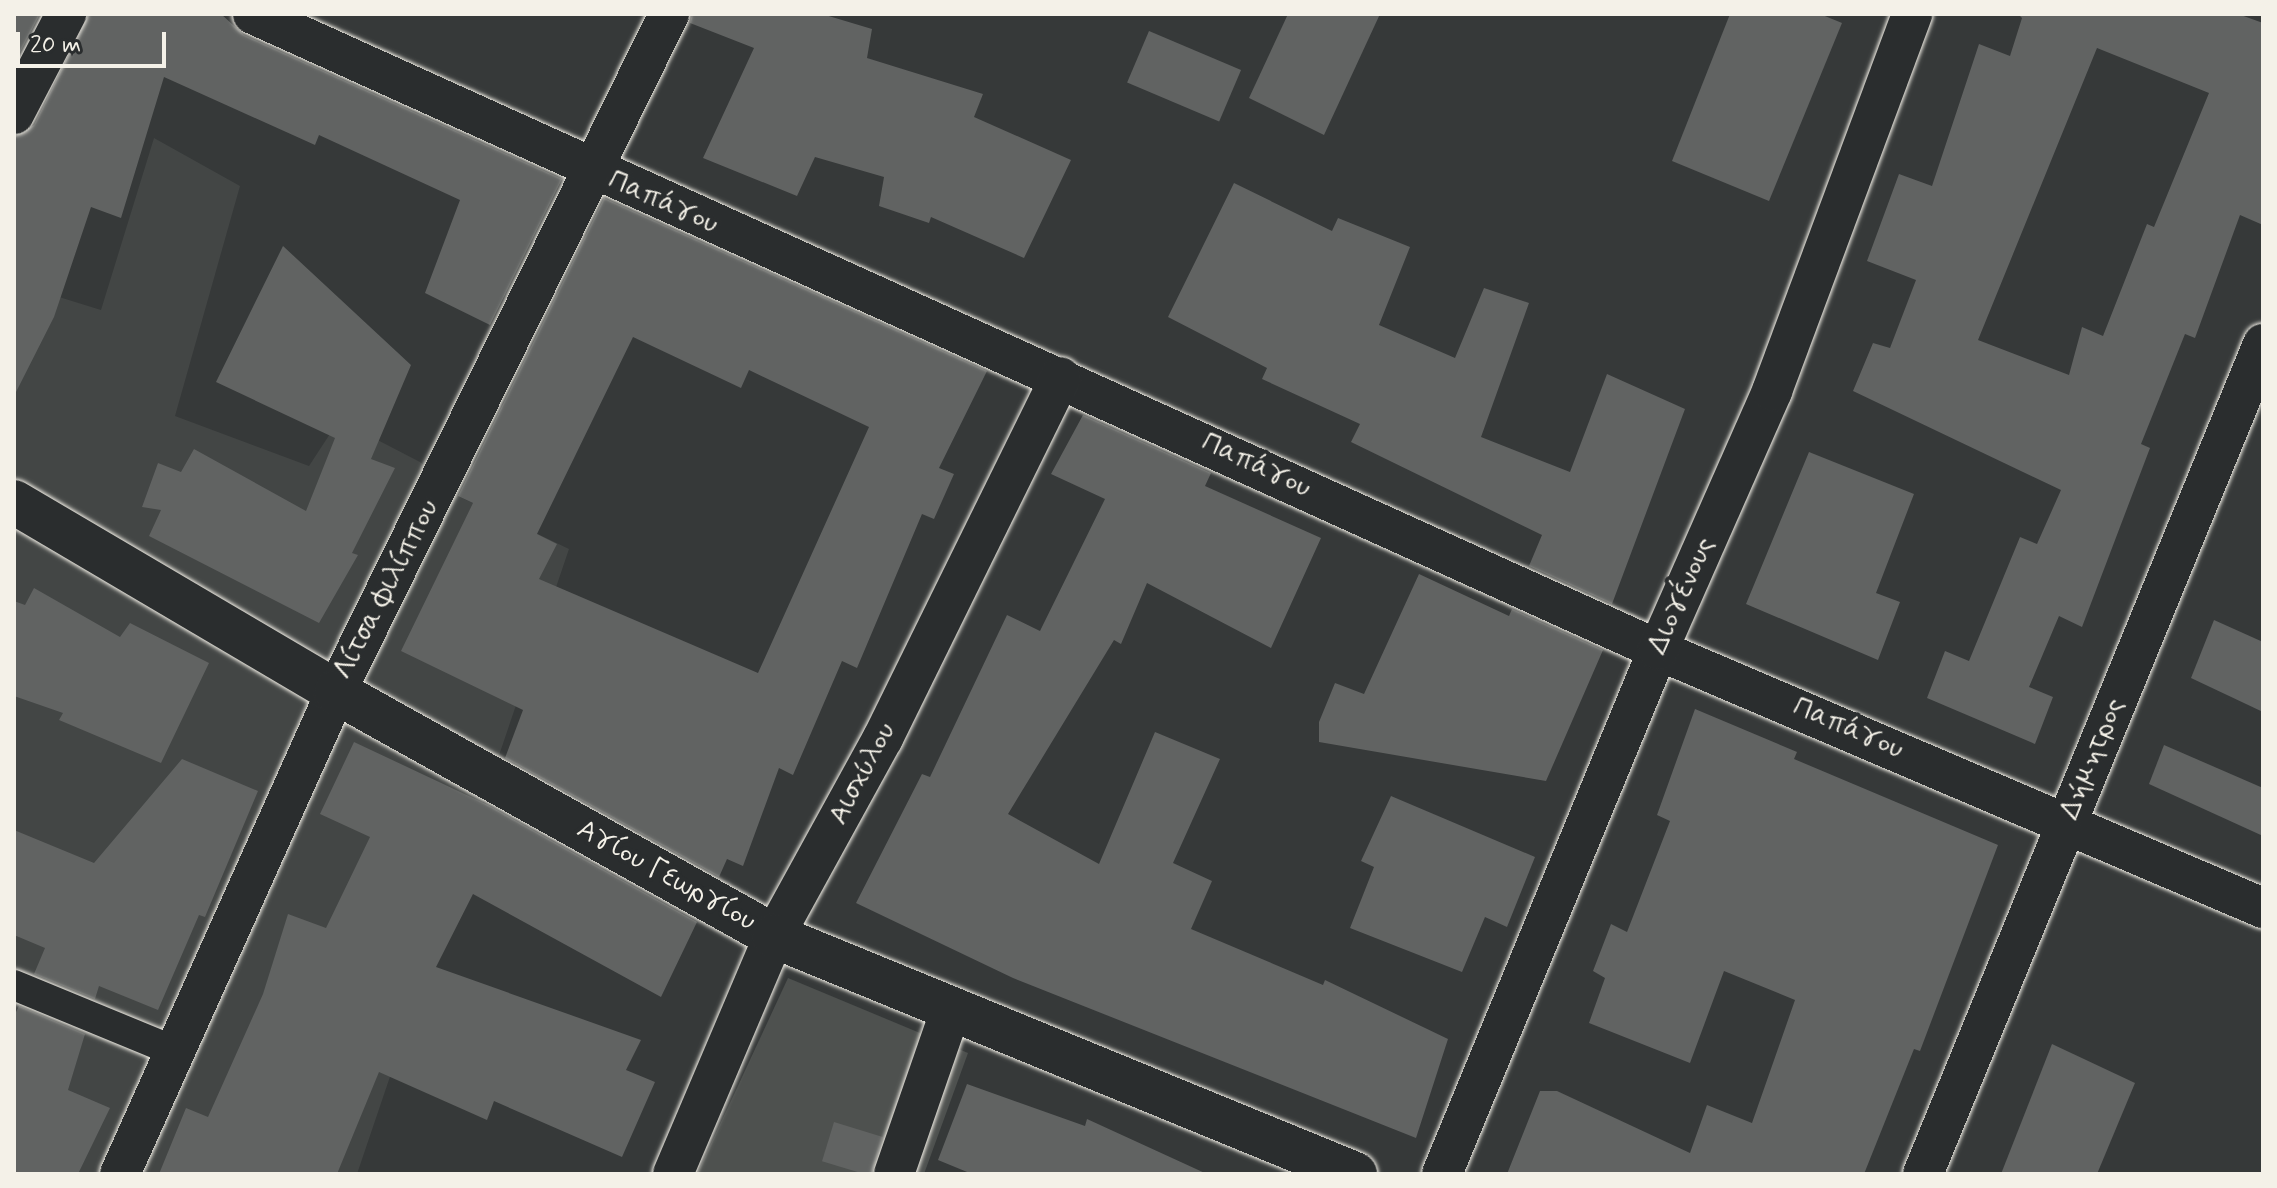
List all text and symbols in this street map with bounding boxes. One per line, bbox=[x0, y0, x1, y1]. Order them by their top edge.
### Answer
scale bar bbox=[20, 16, 170, 66]
text: 20 m bbox=[30, 30, 81, 61]
street label: Παπάγου bbox=[603, 164, 723, 242]
street label: Παπάγου bbox=[1196, 426, 1316, 506]
street label: Λίτσα Φιλίππου bbox=[327, 494, 447, 686]
street label: Διογένους bbox=[1641, 532, 1723, 660]
street label: Παπάγου bbox=[1788, 691, 1908, 767]
street label: Δήμητρος bbox=[2054, 694, 2132, 824]
street label: Αισχύλου bbox=[822, 717, 904, 831]
street label: Αγίου Γεωργίου bbox=[571, 813, 761, 939]

